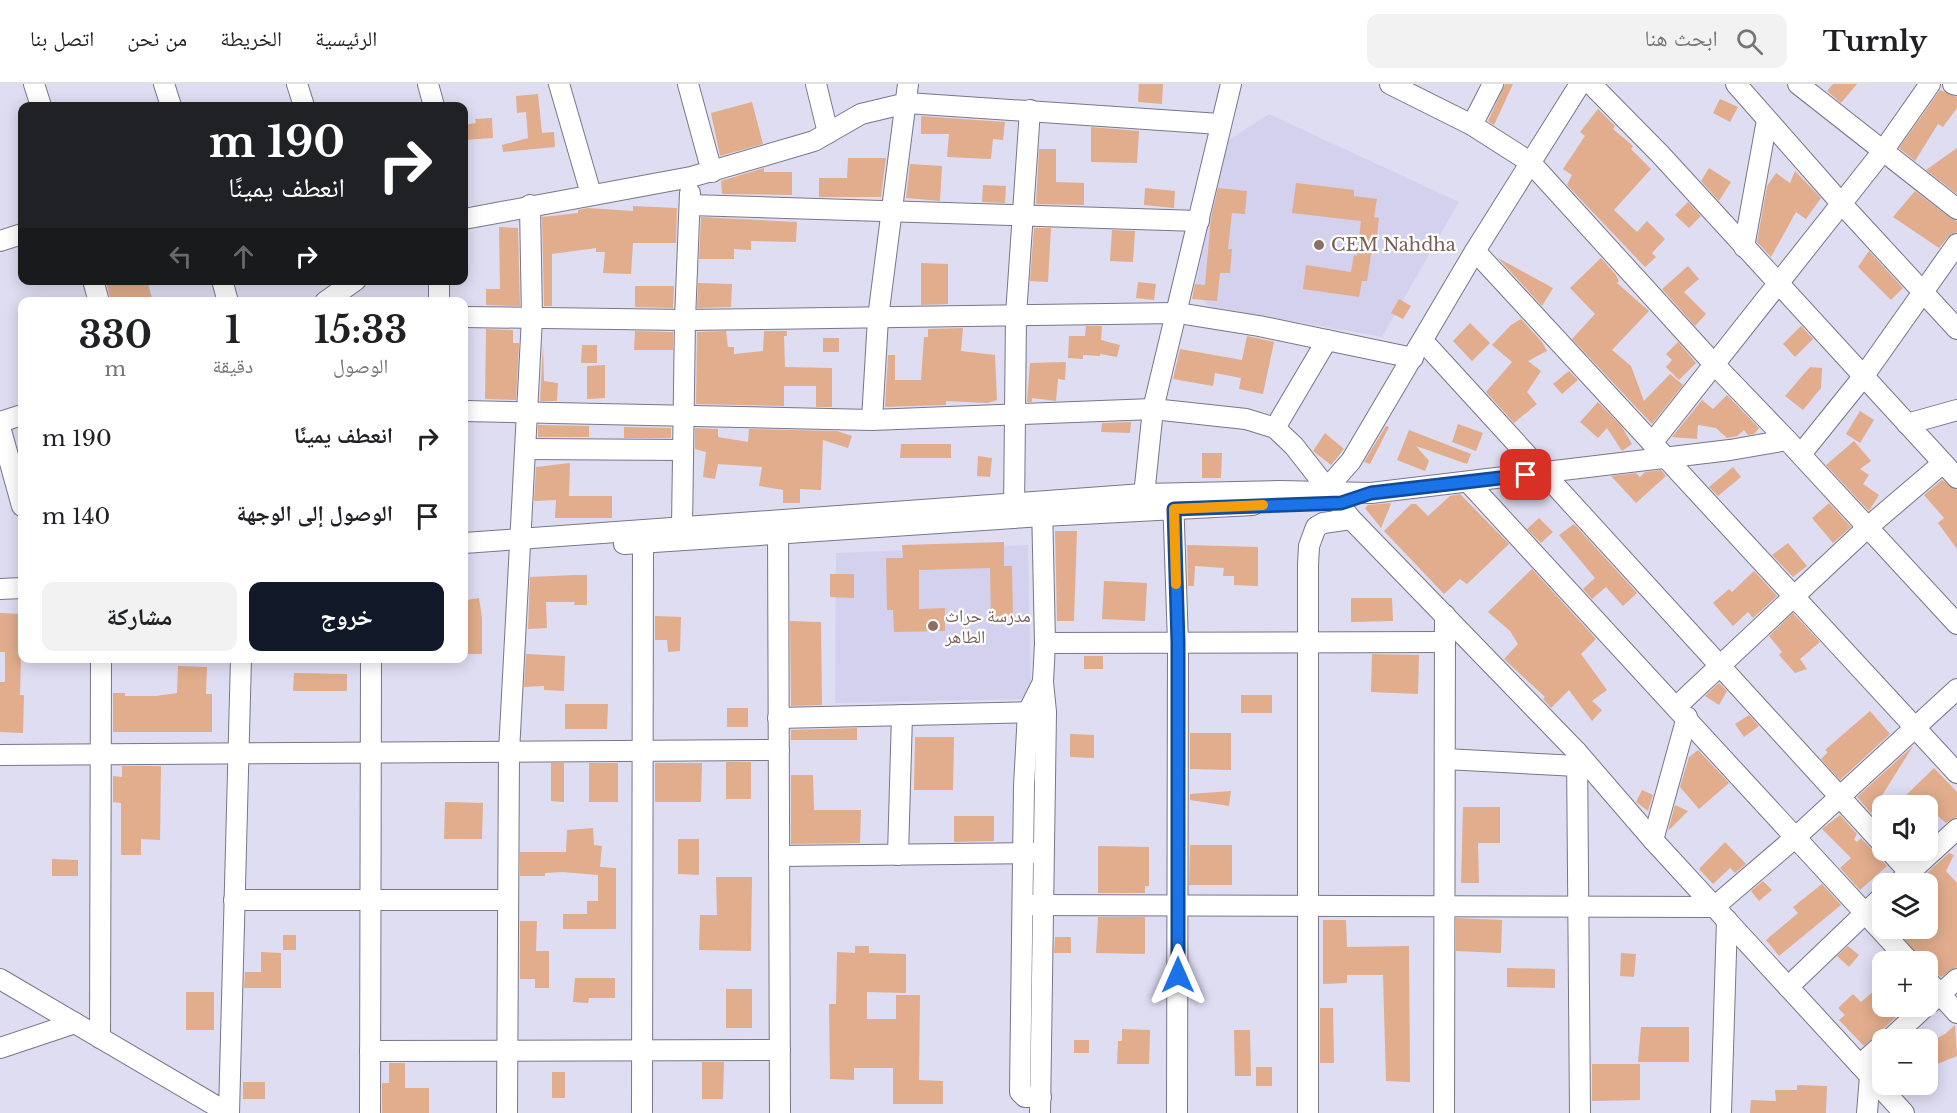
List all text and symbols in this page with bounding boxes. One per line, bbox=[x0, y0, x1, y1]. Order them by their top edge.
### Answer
search box bbox=[1367, 14, 1787, 68]
text: Turnly bbox=[1823, 24, 1927, 59]
text: ابحث هنا bbox=[1644, 25, 1718, 52]
icon: search bbox=[1733, 25, 1766, 58]
text: اتصل بنا bbox=[30, 26, 94, 52]
text: من نحن bbox=[127, 26, 187, 52]
text: الخريطة bbox=[220, 26, 282, 52]
text: الرئيسية bbox=[315, 26, 377, 52]
text: 190 m bbox=[209, 116, 345, 168]
icon: right bbox=[366, 126, 444, 204]
text: انعطف يمينًا bbox=[228, 171, 345, 204]
place label: CEM Nahdha bbox=[1331, 234, 1456, 256]
marker: CEM Nahdha bbox=[1312, 238, 1326, 252]
icon: left bbox=[164, 240, 197, 273]
icon: ahead bbox=[227, 240, 260, 273]
icon: right bbox=[290, 240, 323, 273]
text: 1 bbox=[225, 308, 241, 353]
text: 15:33 bbox=[314, 308, 407, 353]
text: 330 bbox=[79, 313, 152, 358]
text: دقيقة bbox=[213, 354, 253, 378]
text: الوصول bbox=[333, 354, 388, 378]
text: m bbox=[105, 357, 126, 381]
text: انعطف يمينًا bbox=[294, 422, 393, 449]
icon: right bbox=[411, 422, 444, 455]
text: 190 m bbox=[42, 425, 112, 452]
pin bbox=[1500, 449, 1551, 500]
icon: arrive bbox=[1509, 458, 1542, 491]
text: الوصول إلى الوجهة bbox=[237, 500, 393, 527]
icon: arrive bbox=[411, 500, 444, 533]
text: 140 m bbox=[42, 503, 110, 530]
button: مشاركة bbox=[42, 582, 237, 651]
button: خروج bbox=[249, 582, 444, 651]
place label: مدرسة حراث الطاهر bbox=[944, 605, 1031, 648]
marker: مدرسة حراث الطاهر bbox=[926, 619, 940, 633]
map controls bbox=[1872, 795, 1938, 1095]
button: sound bbox=[1872, 795, 1938, 861]
button: layers bbox=[1872, 873, 1938, 939]
position arrow bbox=[1146, 943, 1210, 1007]
button: + bbox=[1872, 951, 1938, 1017]
button: − bbox=[1872, 1029, 1938, 1095]

